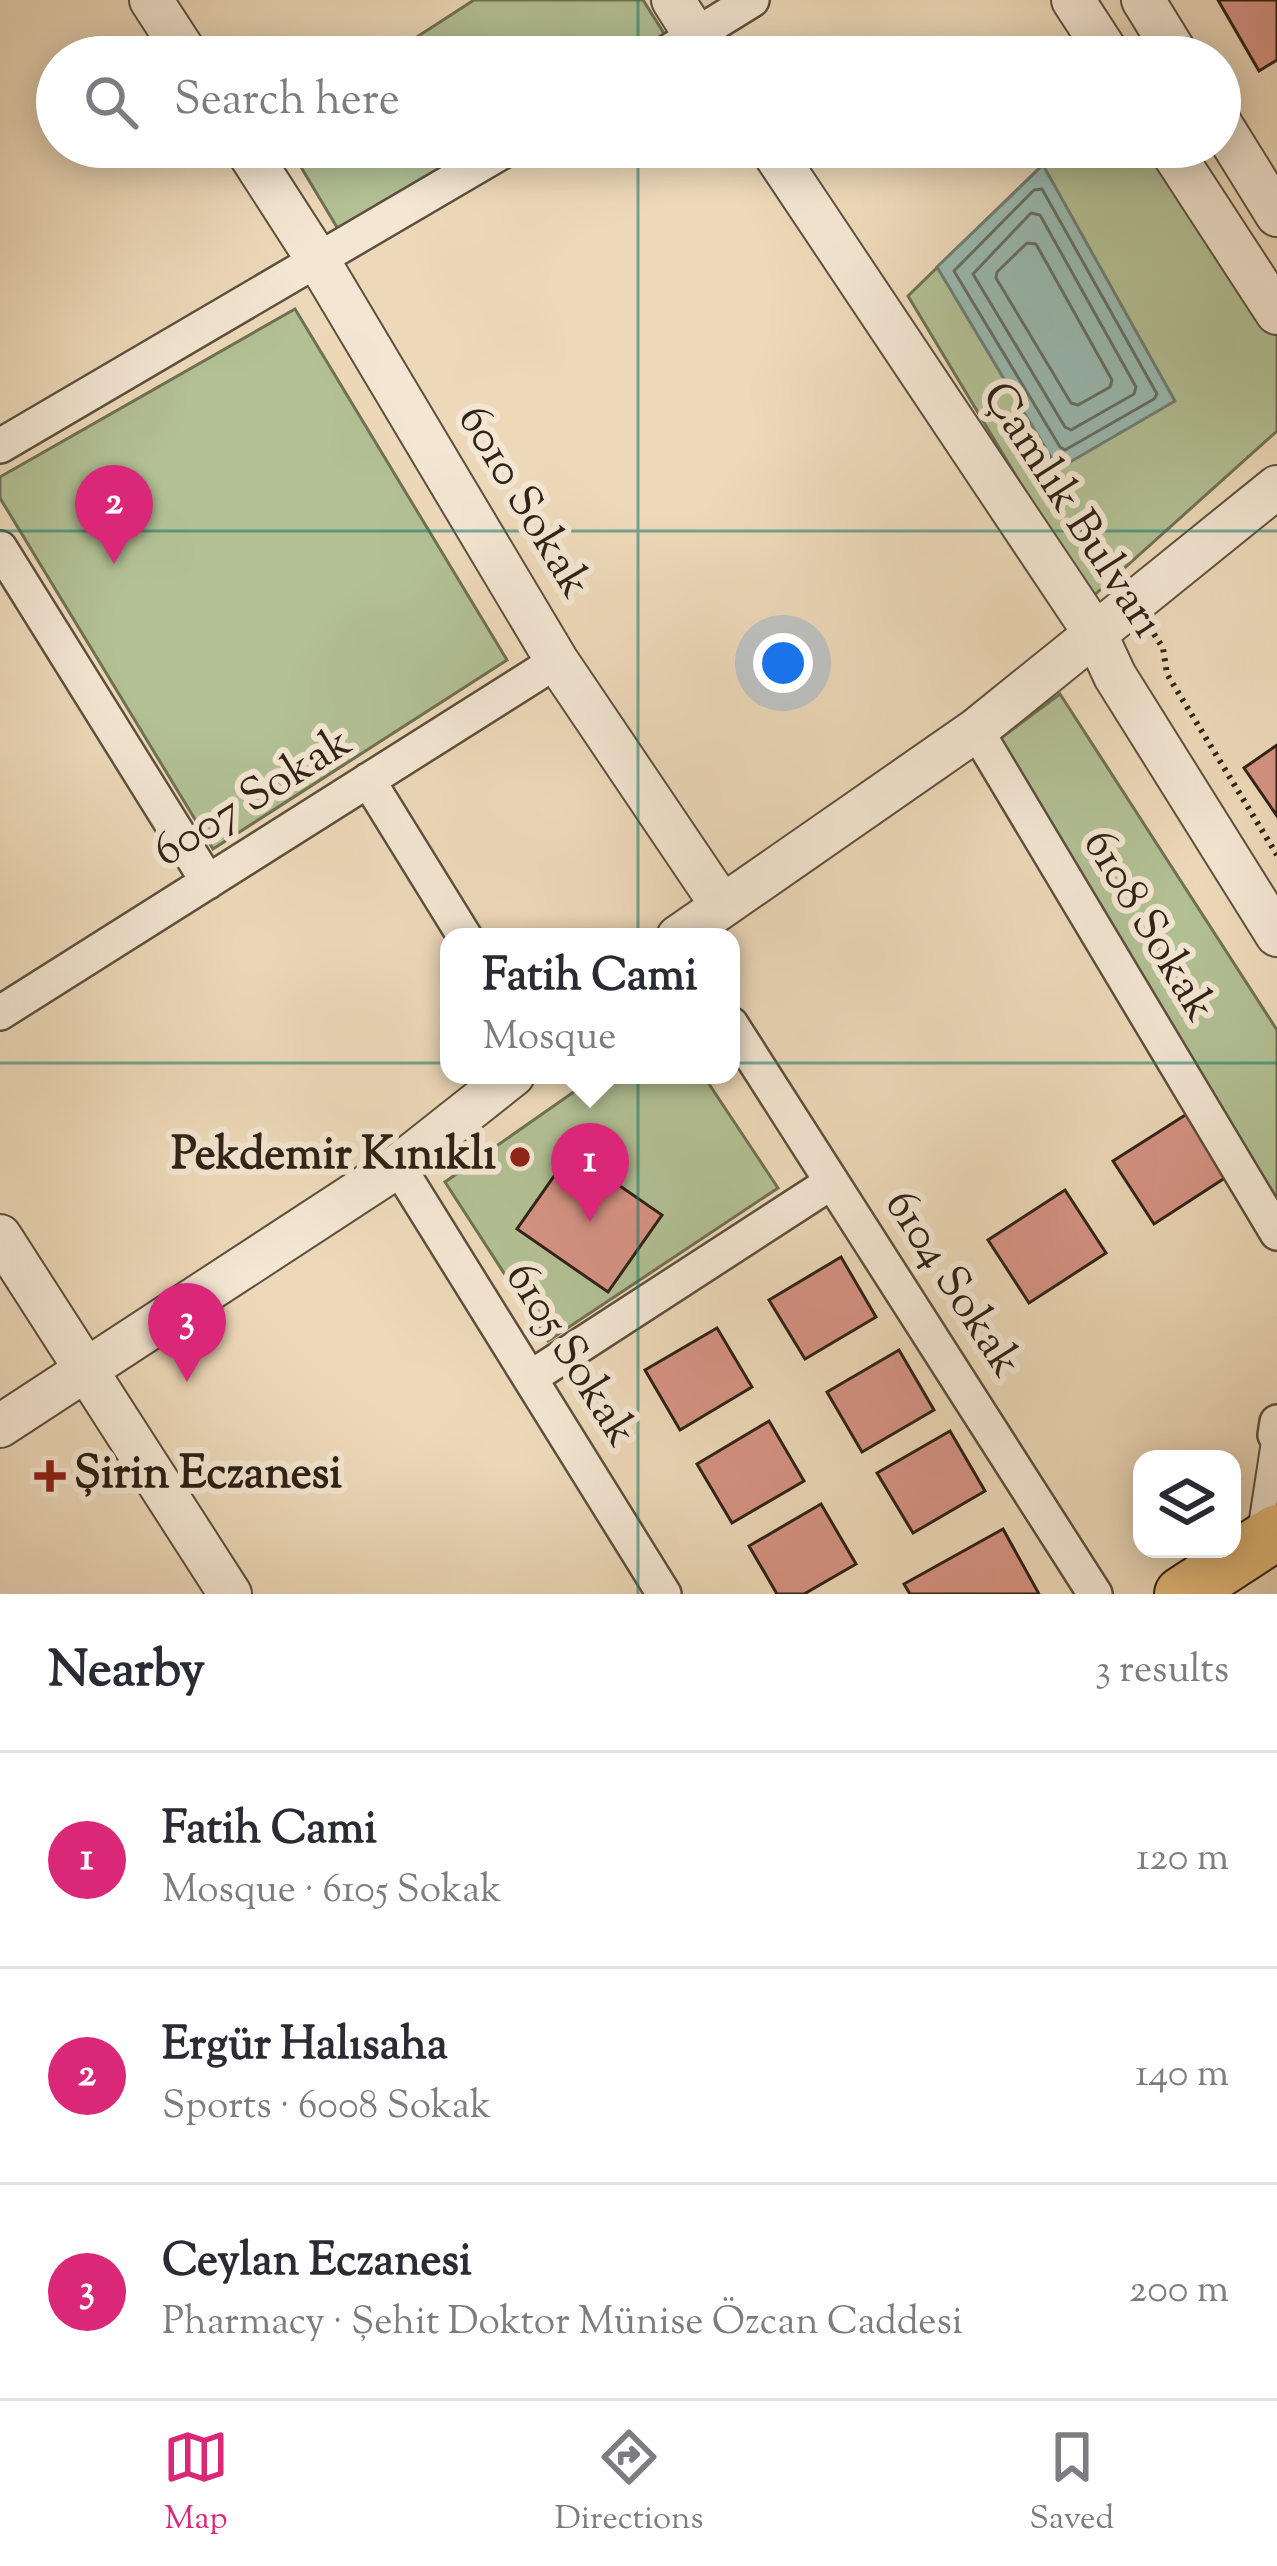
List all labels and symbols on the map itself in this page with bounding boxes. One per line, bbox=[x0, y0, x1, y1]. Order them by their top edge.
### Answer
street label: Çamlık Bulvarı bbox=[963, 371, 1177, 651]
street label: 6010 Sokak bbox=[439, 394, 605, 612]
pin: 2 bbox=[75, 465, 153, 564]
your location bbox=[753, 633, 813, 693]
street label: 6007 Sokak bbox=[142, 712, 366, 886]
street label: 6108 Sokak bbox=[1064, 819, 1230, 1035]
pin: 1 bbox=[551, 1123, 629, 1222]
place label: Pekdemir Kınıklı bbox=[171, 1125, 496, 1190]
marker: Pekdemir Kınıklı bbox=[507, 1144, 533, 1170]
street label: 6104 Sokak bbox=[866, 1179, 1036, 1391]
street label: 6105 Sokak bbox=[487, 1251, 651, 1461]
pin: 3 bbox=[148, 1283, 226, 1382]
place label: Şirin Eczanesi bbox=[74, 1444, 342, 1509]
marker: Şirin Eczanesi bbox=[37, 1463, 63, 1489]

